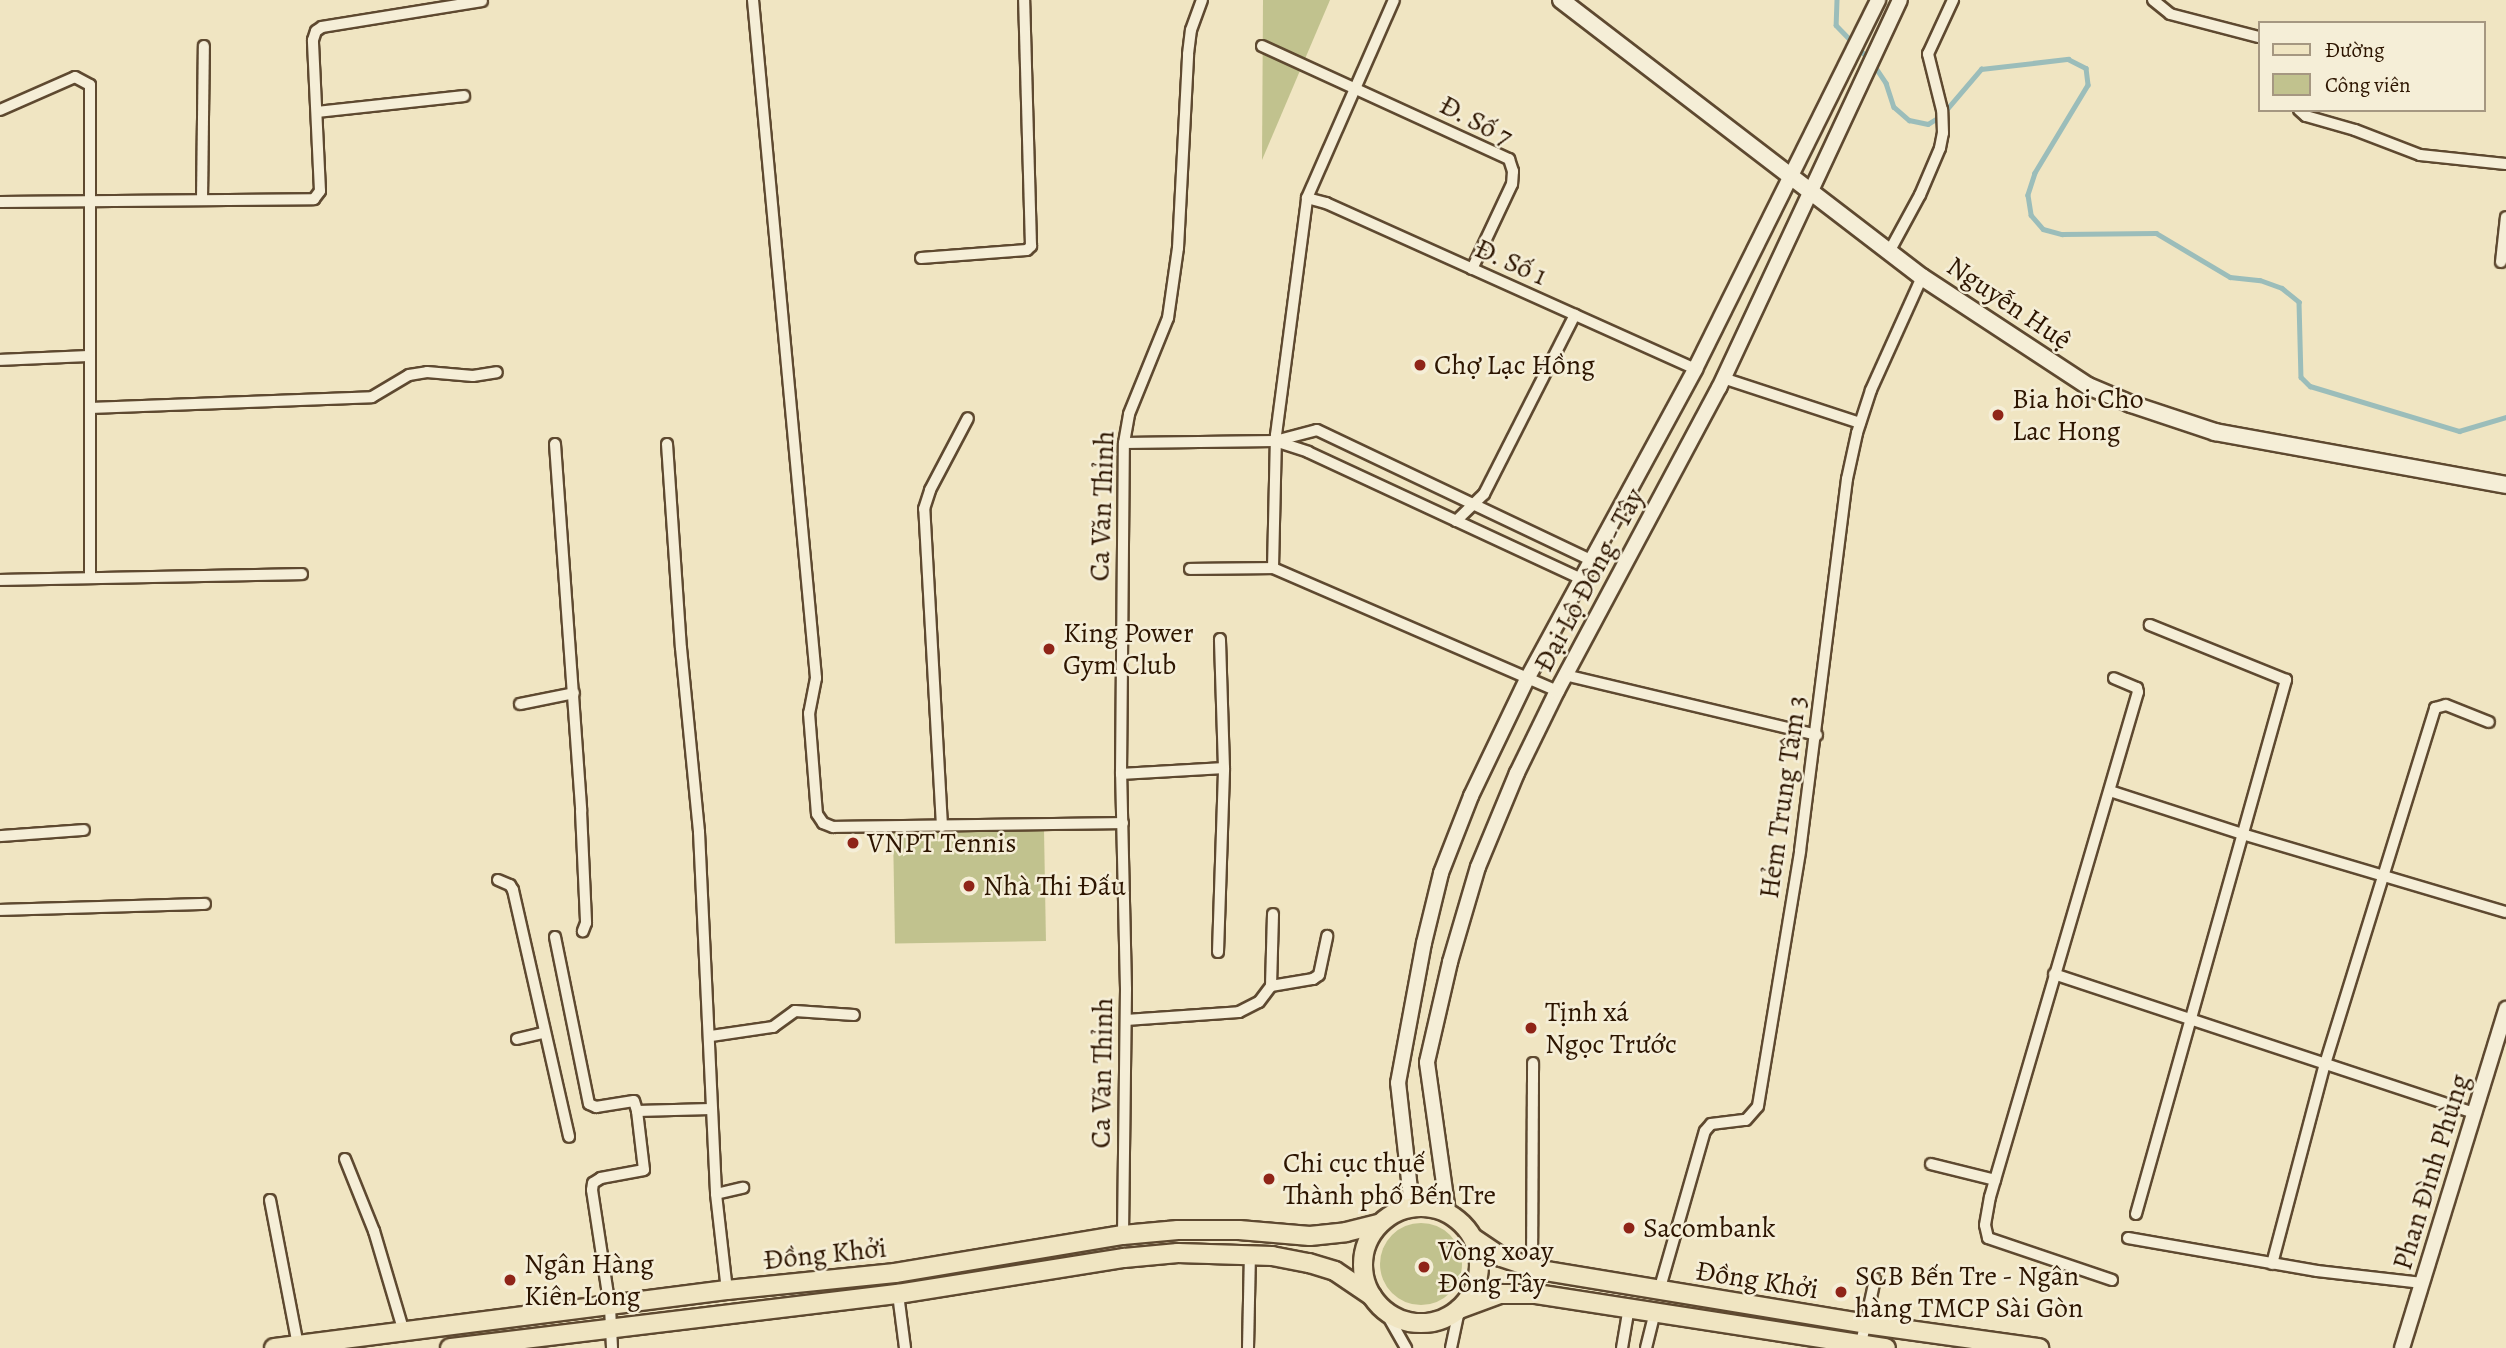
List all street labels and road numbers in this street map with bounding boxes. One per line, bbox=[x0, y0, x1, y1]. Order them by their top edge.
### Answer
street label: Đ. Số 7 bbox=[1434, 88, 1518, 154]
street label: Đ. Số 1 bbox=[1469, 231, 1553, 293]
street label: Nguyễn Huệ bbox=[1940, 249, 2078, 357]
street label: Ca Văn Thỉnh bbox=[1083, 430, 1121, 582]
street label: Đại Lộ Đông - Tây bbox=[1526, 482, 1652, 678]
street label: Hẻm Trung Tâm 3 bbox=[1752, 693, 1814, 901]
street label: Ca Văn Thỉnh bbox=[1084, 997, 1120, 1149]
street label: Phan Đình Phùng bbox=[2385, 1070, 2477, 1274]
street label: Đồng Khởi bbox=[762, 1231, 888, 1277]
street label: Đồng Khởi bbox=[1693, 1254, 1821, 1306]

